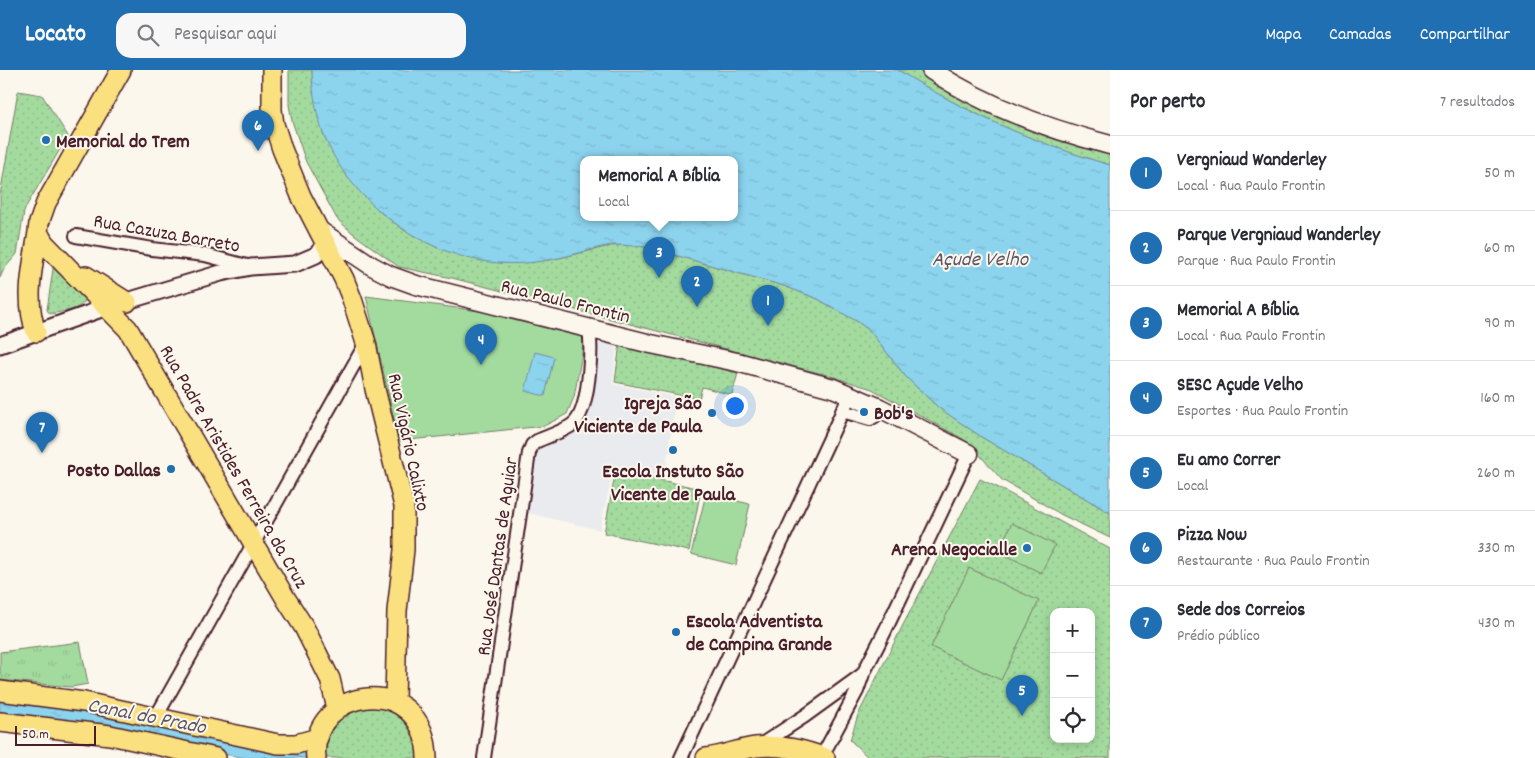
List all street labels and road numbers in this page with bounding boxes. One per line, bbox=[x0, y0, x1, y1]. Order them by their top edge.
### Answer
street label: Rua Cazuza Barreto bbox=[91, 208, 242, 262]
street label: Rua Paulo Frontin bbox=[498, 273, 633, 333]
street label: Rua Padre Aristides Ferreira da Cruz bbox=[151, 341, 314, 595]
street label: Rua Vigário Calixto bbox=[379, 371, 435, 514]
street label: Rua José Dantas de Aguiar bbox=[471, 455, 527, 658]

